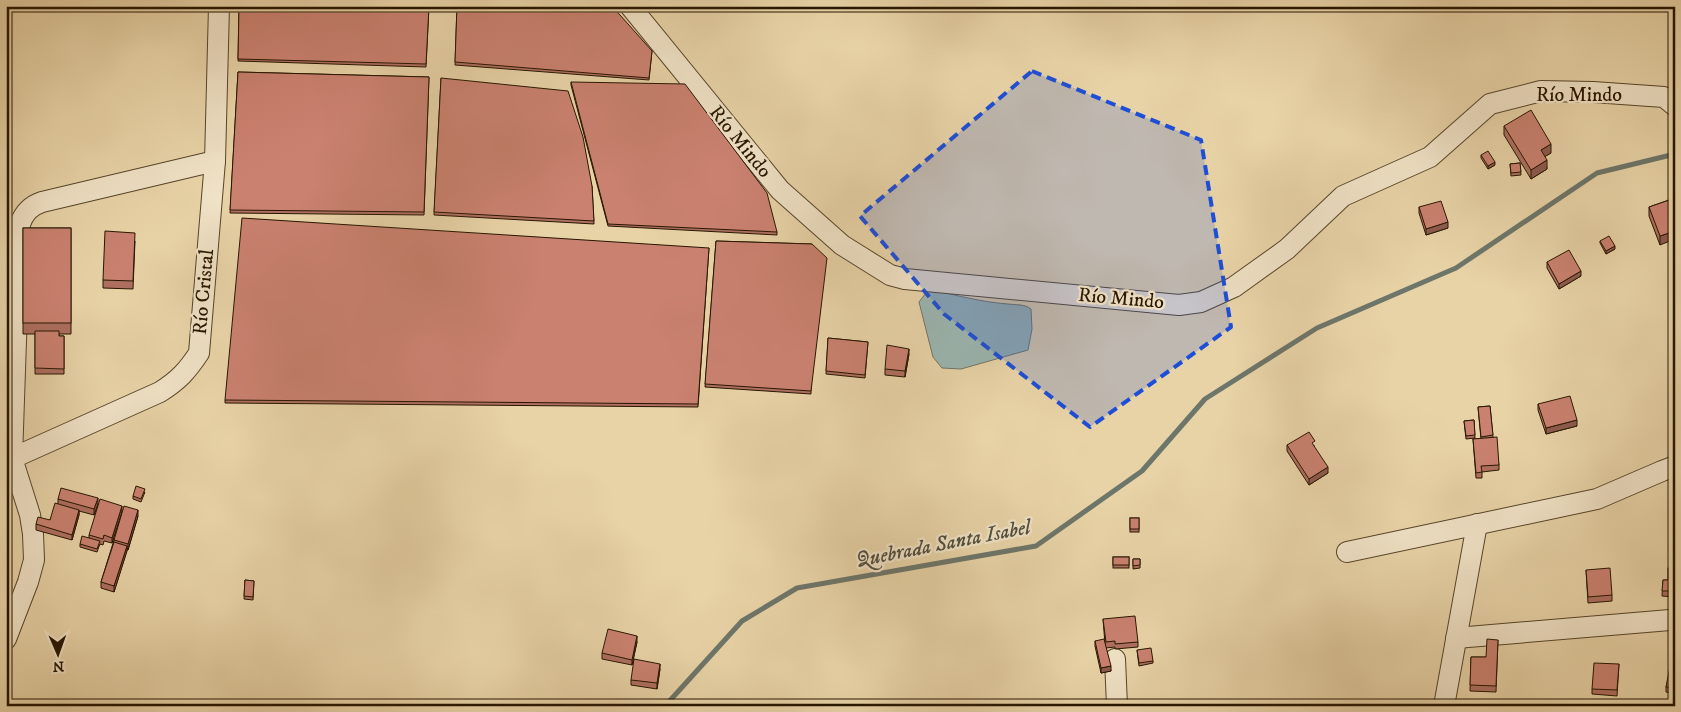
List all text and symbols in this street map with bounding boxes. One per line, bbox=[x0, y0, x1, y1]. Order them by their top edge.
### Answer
street label: Río Mindo bbox=[1536, 83, 1622, 108]
street label: Río Mindo bbox=[703, 101, 777, 183]
street label: Río Cristal bbox=[188, 248, 220, 336]
street label: Río Mindo bbox=[1077, 283, 1165, 315]
water label: Quebrada Santa Isabel bbox=[853, 514, 1035, 574]
north arrow bbox=[32, 630, 82, 680]
text: N bbox=[52, 657, 64, 675]

